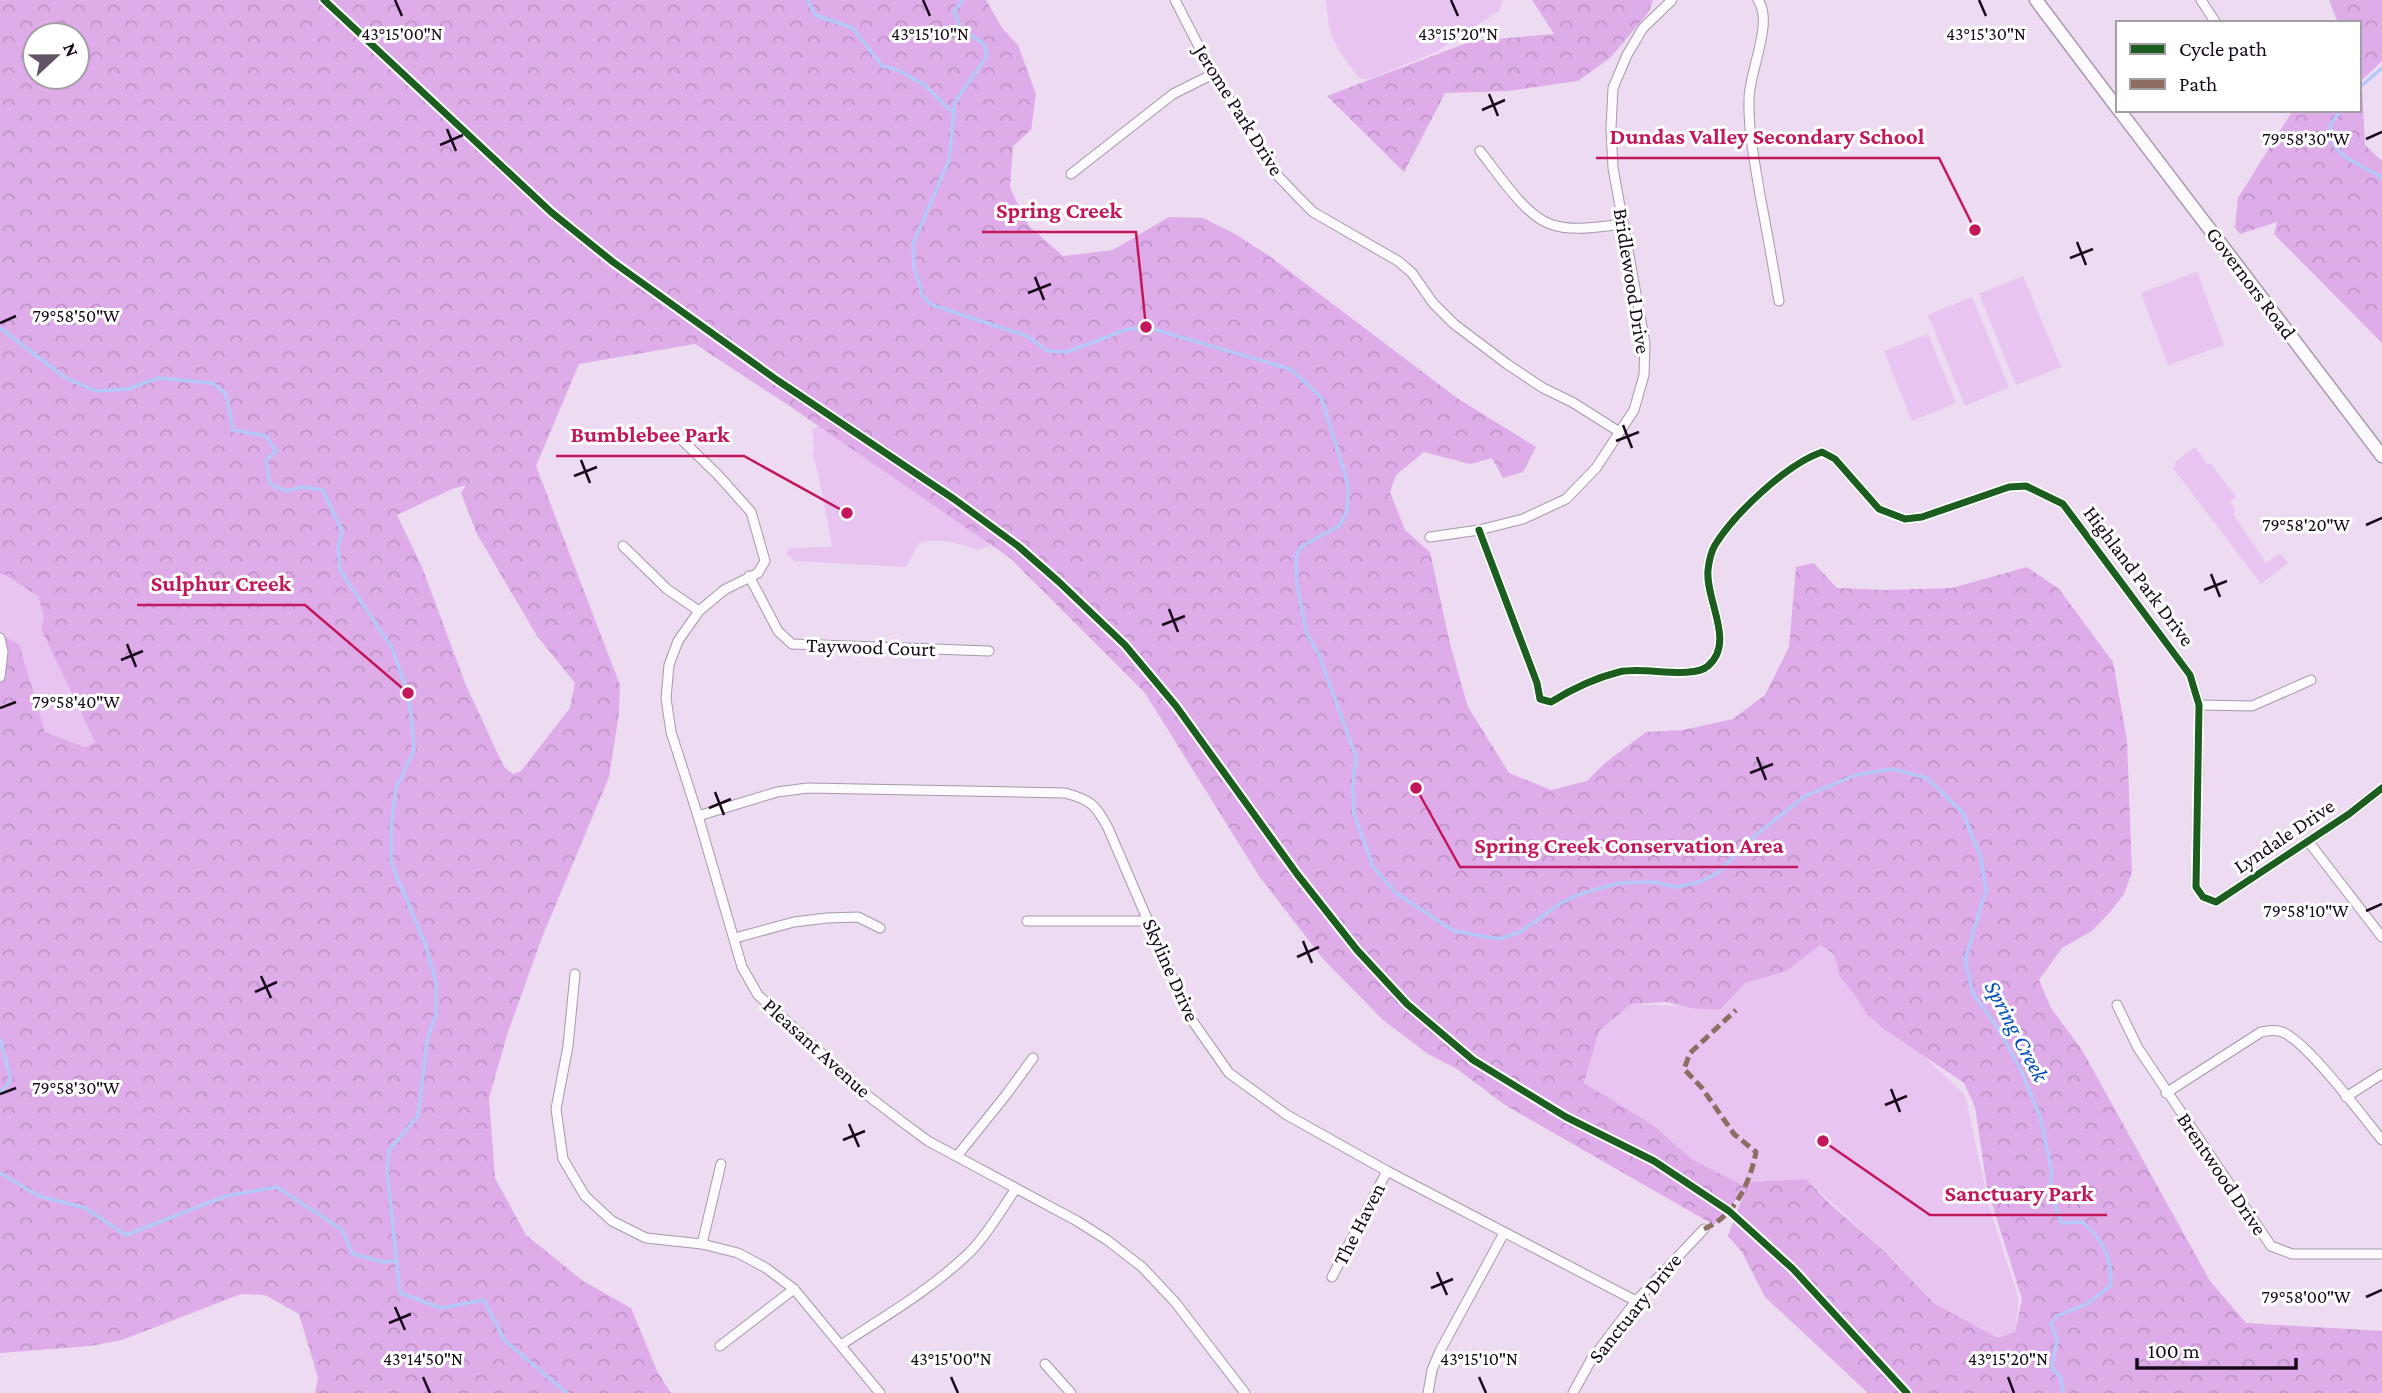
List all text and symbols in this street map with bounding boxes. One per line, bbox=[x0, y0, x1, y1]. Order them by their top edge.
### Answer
north arrow bbox=[21, 21, 91, 91]
legend bbox=[2116, 21, 2361, 112]
text: 43°15'00"N bbox=[361, 24, 443, 44]
text: 43°15'10"N bbox=[891, 24, 969, 44]
text: 43°15'20"N bbox=[1418, 24, 1498, 44]
text: 43°15'30"N bbox=[1946, 24, 2026, 44]
text: Cycle path bbox=[2179, 37, 2267, 61]
street label: Jerome Park Drive bbox=[1188, 38, 1289, 180]
text: N bbox=[59, 40, 83, 60]
text: Path bbox=[2179, 72, 2217, 96]
callout: Dundas Valley Secondary School bbox=[1596, 114, 1939, 158]
text: Dundas Valley Secondary School bbox=[1610, 123, 1925, 149]
text: 79°58'30"W bbox=[2262, 129, 2350, 149]
callout: Spring Creek bbox=[982, 188, 1136, 232]
text: Spring Creek bbox=[996, 197, 1122, 223]
street label: Bridlewood Drive bbox=[1609, 207, 1655, 355]
street label: Governors Road bbox=[2201, 222, 2301, 344]
text: 79°58'50"W bbox=[32, 306, 120, 326]
callout: Bumblebee Park bbox=[556, 412, 744, 456]
text: Bumblebee Park bbox=[570, 421, 730, 447]
street label: Highland Park Drive bbox=[2079, 501, 2199, 651]
text: 79°58'20"W bbox=[2262, 515, 2350, 535]
callout: Sulphur Creek bbox=[137, 561, 305, 605]
text: Sulphur Creek bbox=[151, 570, 292, 596]
street label: Taywood Court bbox=[806, 633, 937, 661]
text: 79°58'40"W bbox=[32, 692, 120, 712]
street label: Lyndale Drive bbox=[2229, 794, 2339, 878]
callout: Spring Creek Conservation Area bbox=[1460, 823, 1798, 867]
text: Spring Creek Conservation Area bbox=[1474, 832, 1785, 858]
text: 79°58'10"W bbox=[2263, 901, 2349, 921]
street label: Skyline Drive bbox=[1138, 915, 1204, 1025]
water label: Spring Creek bbox=[1980, 976, 2055, 1087]
street label: Pleasant Avenue bbox=[758, 993, 876, 1103]
text: 79°58'30"W bbox=[32, 1078, 120, 1098]
street label: Brentwood Drive bbox=[2172, 1108, 2272, 1240]
callout: Sanctuary Park bbox=[1930, 1171, 2107, 1215]
street label: The Haven bbox=[1328, 1179, 1390, 1269]
text: Sanctuary Park bbox=[1945, 1180, 2094, 1206]
street label: Sanctuary Drive bbox=[1583, 1248, 1687, 1368]
text: 79°58'00"W bbox=[2262, 1287, 2351, 1307]
scale bar bbox=[2137, 1326, 2296, 1370]
text: 100 m bbox=[2148, 1339, 2200, 1363]
text: 43°14'50"N bbox=[383, 1349, 463, 1369]
text: 43°15'00"N bbox=[910, 1349, 992, 1369]
text: 43°15'10"N bbox=[1440, 1349, 1518, 1369]
text: 43°15'20"N bbox=[1968, 1349, 2048, 1369]

